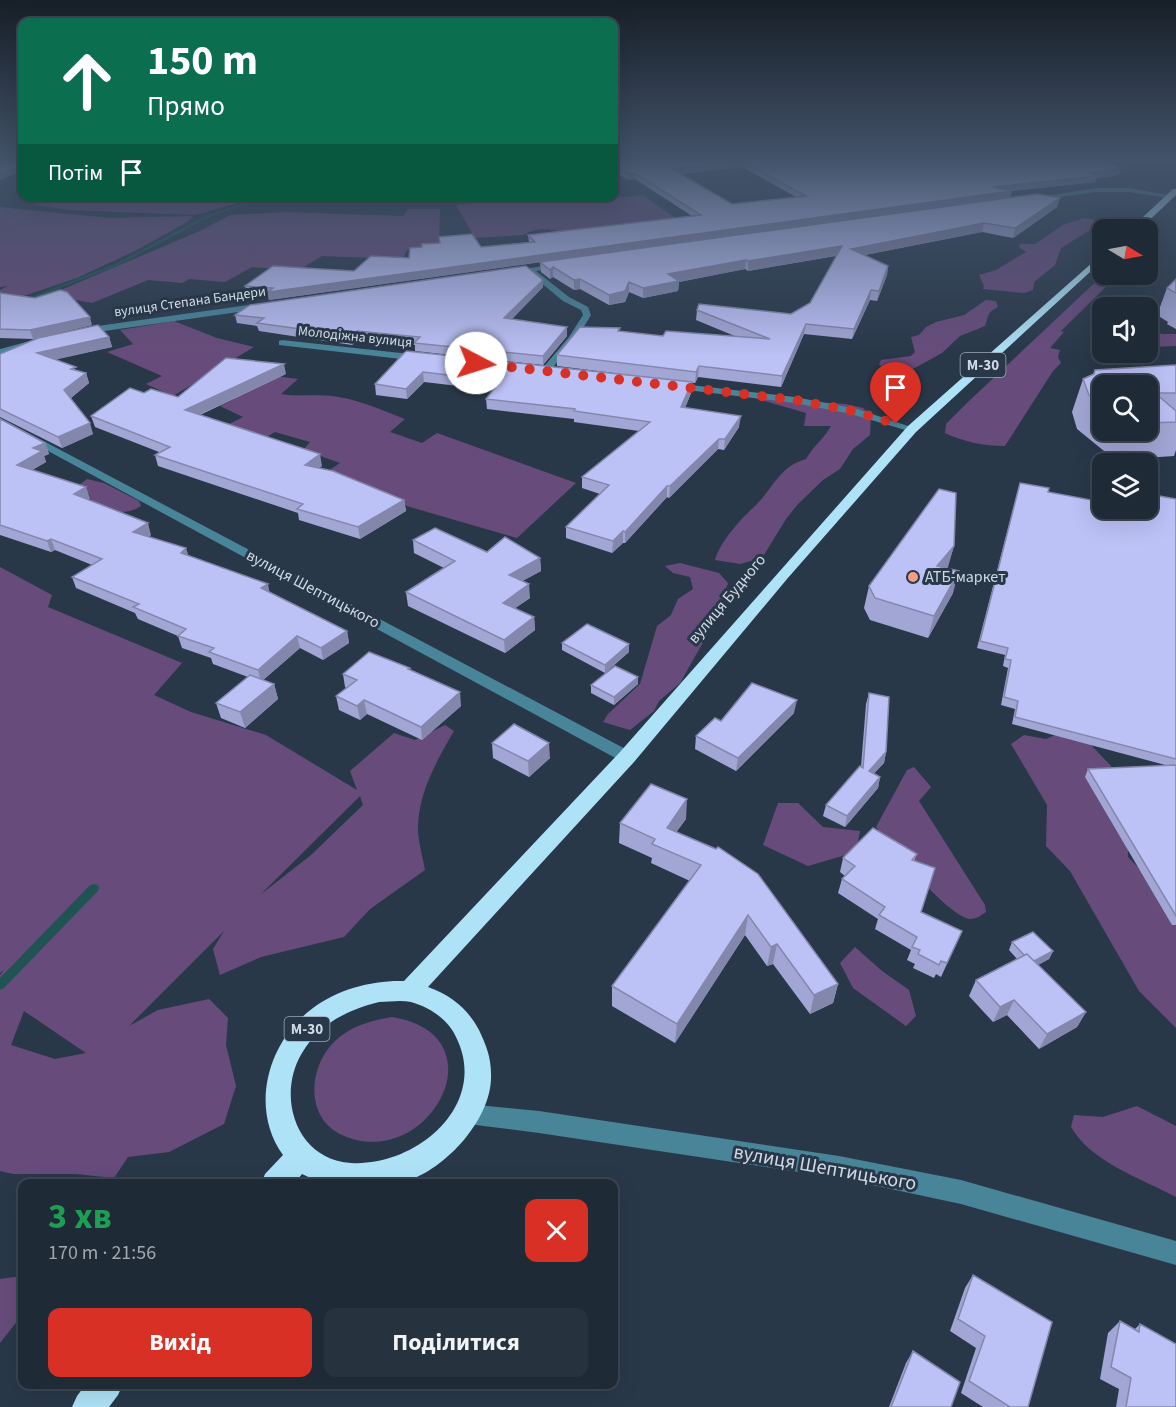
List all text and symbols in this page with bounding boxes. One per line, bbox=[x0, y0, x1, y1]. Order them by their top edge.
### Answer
text: 150 m bbox=[147, 31, 258, 91]
icon: ahead bbox=[48, 42, 126, 120]
text: Прямо bbox=[147, 87, 225, 126]
icon: arrive bbox=[115, 156, 148, 189]
text: Потім bbox=[48, 157, 103, 189]
north arrow bbox=[1092, 219, 1158, 285]
map controls bbox=[1092, 219, 1158, 519]
street label: вулиця Степана Бандери bbox=[113, 281, 267, 323]
button: sound bbox=[1092, 297, 1158, 363]
street label: Молодіжна вулиця bbox=[297, 321, 413, 353]
position arrow bbox=[444, 331, 508, 395]
road number: М-30 bbox=[960, 353, 1006, 377]
pin bbox=[870, 362, 921, 424]
icon: arrive bbox=[879, 371, 912, 404]
button: search bbox=[1092, 375, 1158, 441]
button: layers bbox=[1092, 453, 1158, 519]
street label: вулиця Шептицького bbox=[242, 544, 384, 634]
street label: вулиця Будного bbox=[683, 550, 771, 648]
place label: АТБ-маркет bbox=[925, 566, 1006, 588]
marker: АТБ-маркет bbox=[906, 570, 920, 584]
road number: М-30 bbox=[284, 1017, 330, 1041]
street label: вулиця Шептицького bbox=[731, 1138, 919, 1198]
text: 3 хв bbox=[48, 1191, 112, 1242]
button: close bbox=[525, 1199, 588, 1262]
text: 170 m · 21:56 bbox=[48, 1239, 156, 1267]
button: Вихід bbox=[48, 1308, 312, 1377]
button: Поділитися bbox=[324, 1308, 588, 1377]

